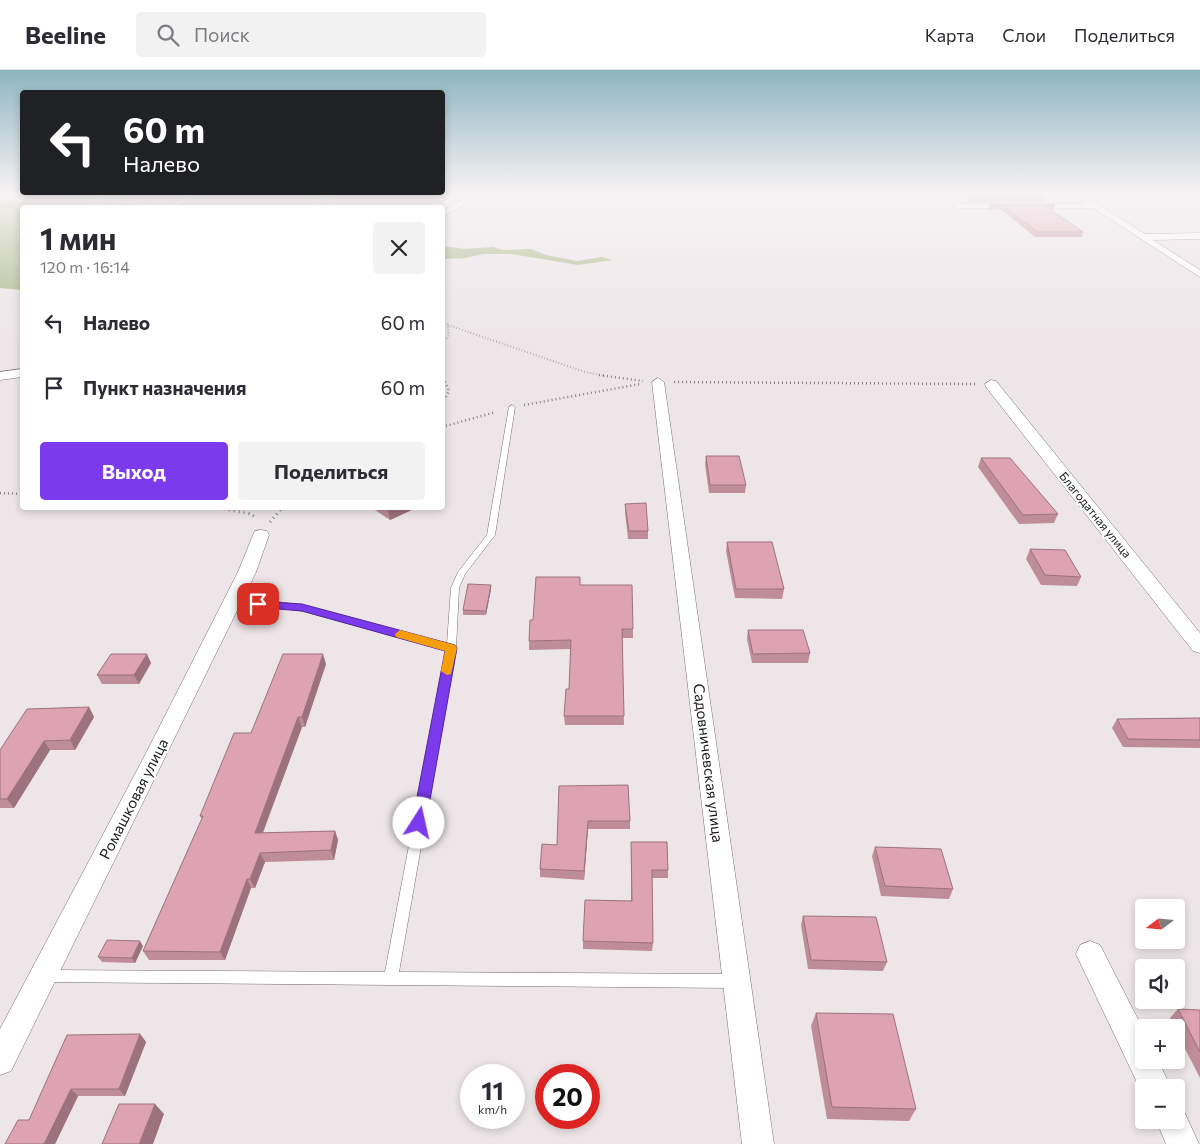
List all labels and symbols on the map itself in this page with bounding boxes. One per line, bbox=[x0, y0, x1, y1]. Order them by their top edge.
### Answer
street label: Благодатная улица bbox=[1057, 469, 1135, 560]
pin bbox=[237, 583, 279, 625]
street label: Садовничевская улица bbox=[690, 683, 728, 843]
street label: Ромашковая улица bbox=[95, 735, 171, 862]
position arrow bbox=[392, 796, 444, 848]
north arrow bbox=[1135, 899, 1185, 949]
speed limit sign: 20 bbox=[535, 1064, 600, 1129]

